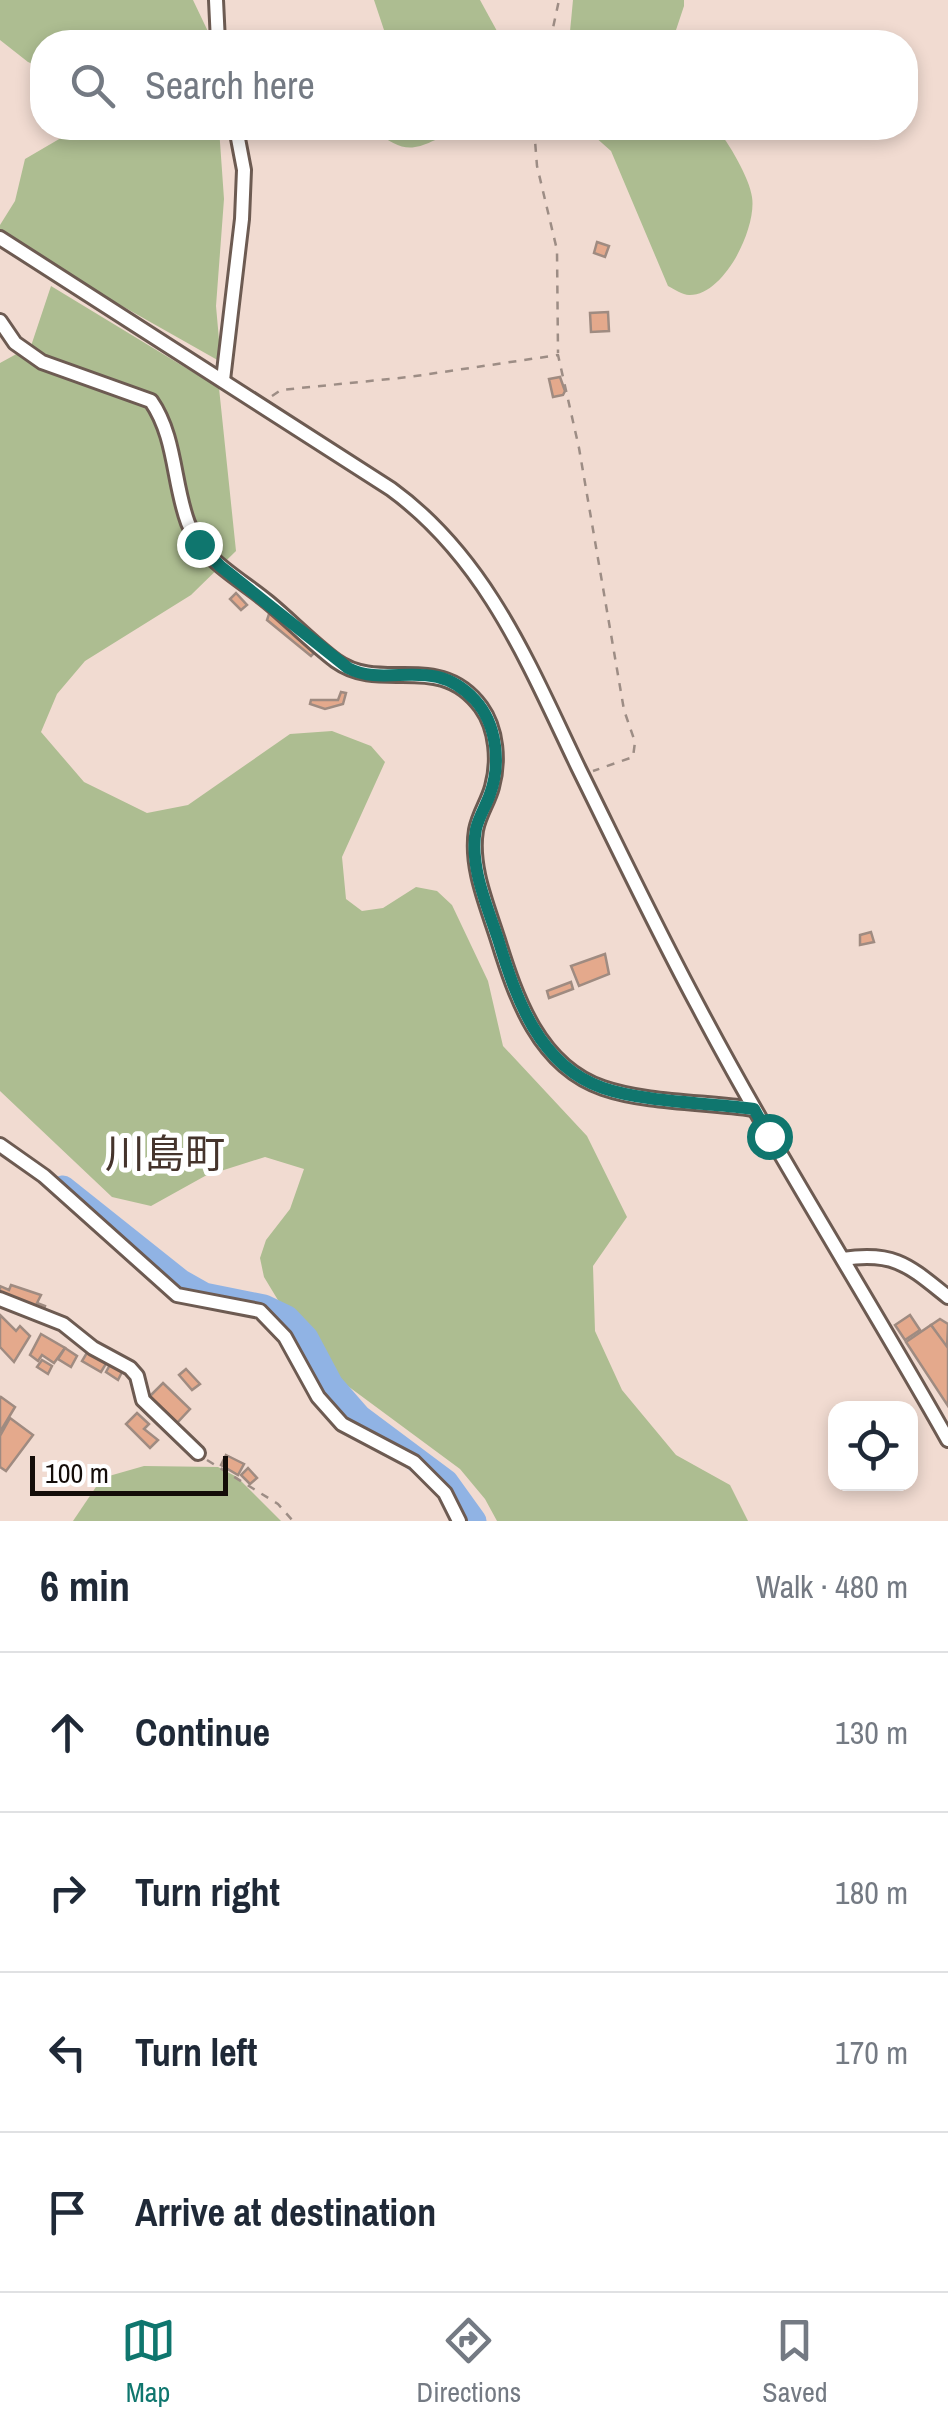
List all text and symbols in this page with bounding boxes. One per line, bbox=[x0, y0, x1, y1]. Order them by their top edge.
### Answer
search box bbox=[30, 30, 918, 140]
icon: search bbox=[65, 58, 120, 113]
text: Search here bbox=[145, 60, 315, 111]
route end bbox=[177, 522, 223, 568]
route start bbox=[747, 1114, 793, 1160]
district label: 川島町 bbox=[105, 1127, 225, 1180]
map controls bbox=[828, 1401, 918, 1491]
button: locate bbox=[828, 1401, 918, 1491]
scale bar bbox=[30, 1451, 228, 1496]
text: 100 m bbox=[45, 1454, 109, 1492]
text: 6 min bbox=[40, 1558, 130, 1614]
text: Walk · 480 m bbox=[756, 1565, 908, 1608]
icon: ahead bbox=[40, 1705, 95, 1760]
text: Continue bbox=[135, 1707, 270, 1758]
text: 130 m bbox=[835, 1711, 908, 1754]
icon: right bbox=[40, 1865, 95, 1920]
text: Turn right bbox=[135, 1867, 280, 1918]
text: 180 m bbox=[835, 1871, 908, 1914]
icon: left bbox=[40, 2025, 95, 2080]
text: Turn left bbox=[135, 2027, 257, 2078]
text: 170 m bbox=[835, 2031, 908, 2074]
icon: arrive bbox=[40, 2185, 95, 2240]
text: Arrive at destination bbox=[135, 2187, 436, 2238]
tab: Map bbox=[121, 2313, 176, 2411]
tab: Directions bbox=[417, 2313, 521, 2411]
tab: Saved bbox=[762, 2313, 827, 2411]

